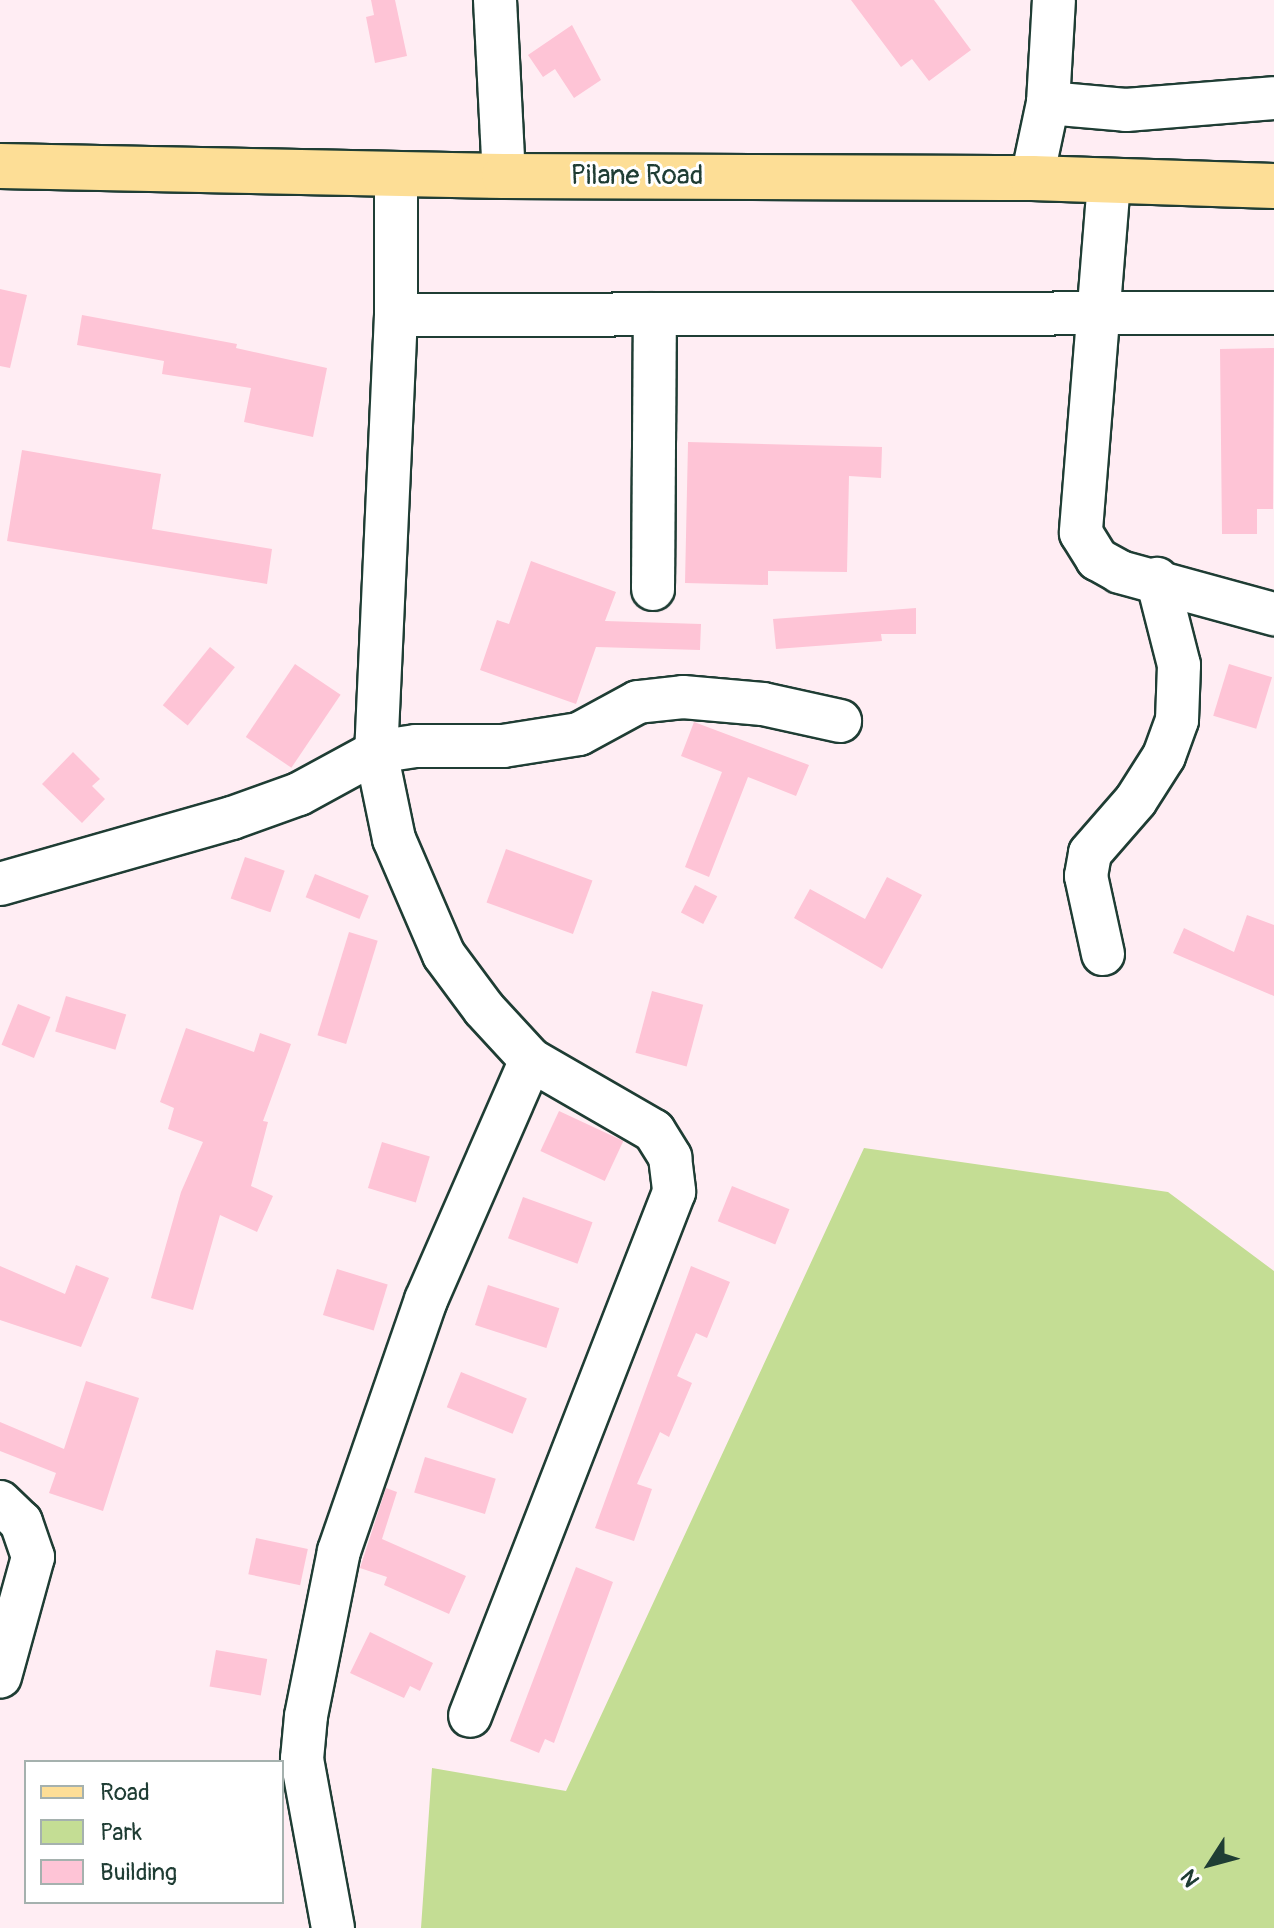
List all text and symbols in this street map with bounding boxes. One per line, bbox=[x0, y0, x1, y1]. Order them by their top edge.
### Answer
street label: Pilane Road bbox=[571, 159, 703, 193]
legend bbox=[24, 1760, 284, 1904]
text: Road bbox=[100, 1778, 150, 1807]
text: Park bbox=[100, 1818, 142, 1847]
north arrow bbox=[1170, 1824, 1250, 1904]
text: Building bbox=[100, 1858, 177, 1887]
text: N bbox=[1175, 1864, 1206, 1892]

